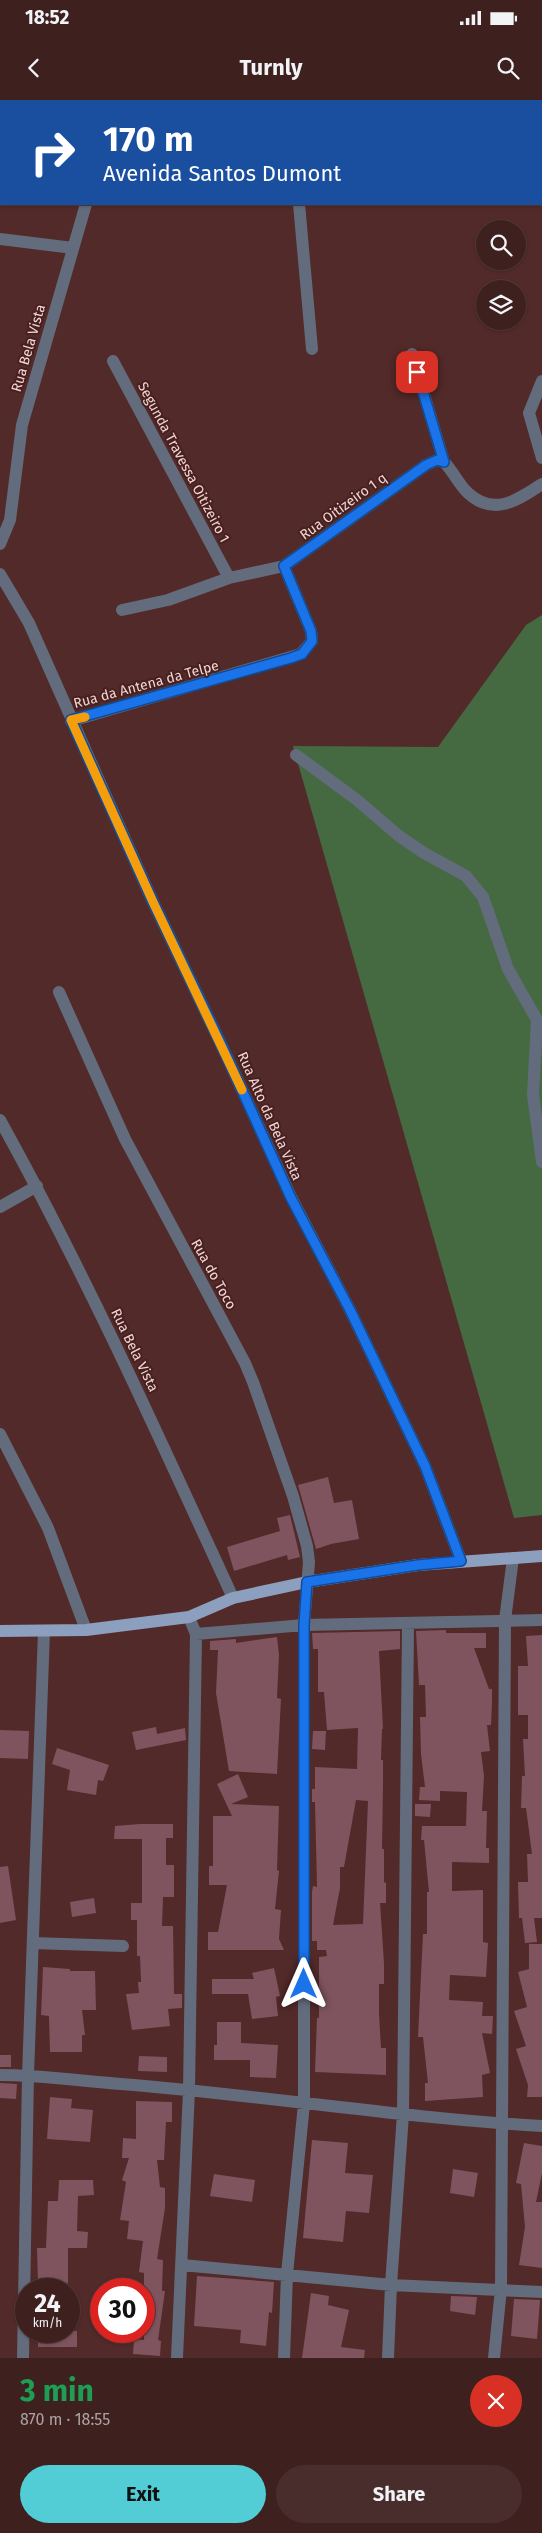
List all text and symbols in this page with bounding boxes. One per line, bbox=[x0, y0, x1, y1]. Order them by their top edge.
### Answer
text: 18:52 bbox=[25, 6, 69, 29]
icon: back bbox=[20, 54, 48, 82]
text: Turnly bbox=[240, 54, 302, 81]
icon: search bbox=[494, 54, 522, 82]
text: 170 m bbox=[103, 118, 194, 160]
icon: right bbox=[20, 120, 85, 185]
text: Avenida Santos Dumont bbox=[103, 160, 341, 187]
map controls bbox=[476, 220, 526, 330]
button: search bbox=[476, 220, 526, 270]
button: layers bbox=[476, 280, 526, 330]
street label: Rua Bela Vista bbox=[8, 302, 49, 394]
pin bbox=[396, 351, 438, 393]
icon: arrive bbox=[403, 358, 431, 386]
street label: Segunda Travessa Oitizeiro 1 bbox=[134, 379, 233, 545]
street label: Rua Oitizeiro 1 q bbox=[297, 469, 390, 544]
street label: Rua da Antena da Telpe bbox=[72, 657, 221, 712]
street label: Rua Alto da Bela Vista bbox=[234, 1049, 306, 1183]
street label: Rua do Toco bbox=[187, 1236, 240, 1312]
street label: Rua Bela Vista bbox=[107, 1306, 162, 1395]
position arrow bbox=[277, 1957, 329, 2009]
speed limit sign: 30 bbox=[90, 2278, 155, 2343]
text: 24 bbox=[34, 2289, 61, 2319]
text: km/h bbox=[33, 2316, 62, 2330]
text: 3 min bbox=[20, 2373, 94, 2409]
button: close bbox=[470, 2375, 522, 2427]
text: 870 m · 18:55 bbox=[20, 2410, 110, 2429]
button: Exit bbox=[20, 2465, 266, 2523]
button: Share bbox=[276, 2465, 522, 2523]

